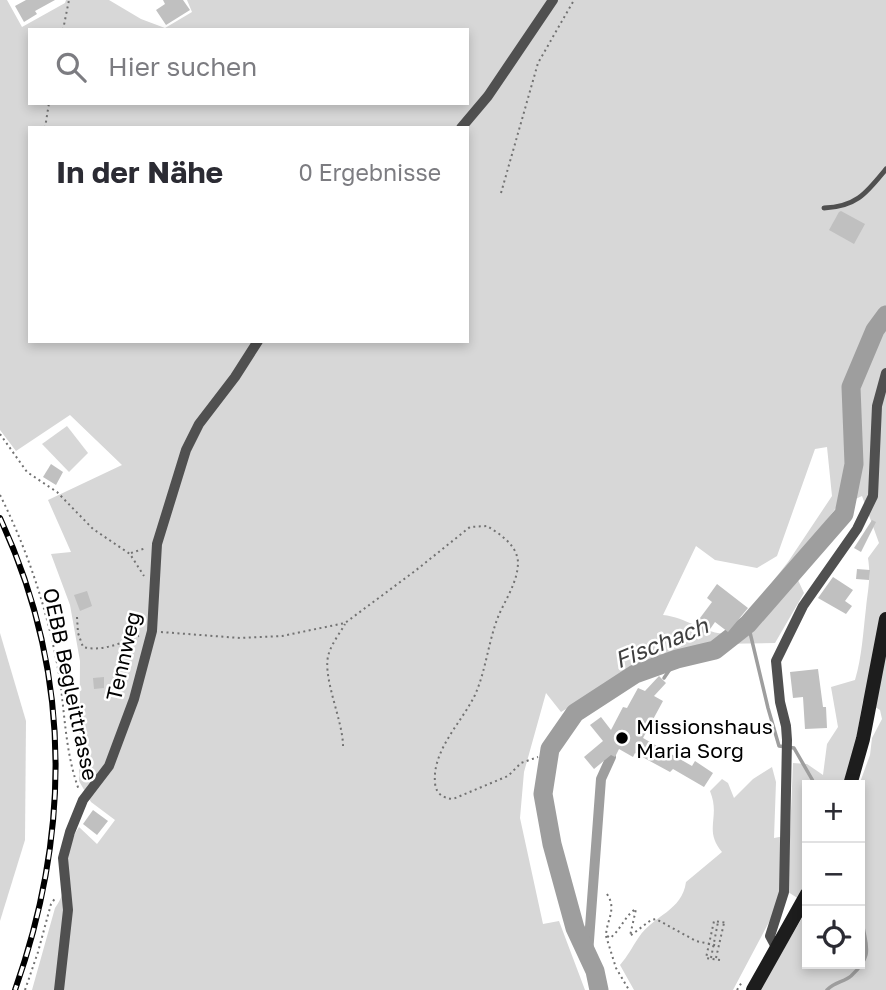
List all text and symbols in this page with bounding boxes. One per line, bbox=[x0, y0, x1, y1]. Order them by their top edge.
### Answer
search box bbox=[28, 28, 469, 105]
icon: search bbox=[52, 48, 90, 86]
text: Hier suchen bbox=[108, 51, 257, 82]
text: In der Nähe bbox=[56, 154, 223, 190]
text: 0 Ergebnisse bbox=[299, 158, 441, 186]
street label: OEBB Begleittrasse bbox=[38, 585, 104, 783]
street label: Tennweg bbox=[100, 609, 146, 703]
water label: Fischach bbox=[610, 610, 713, 673]
place label: Missionshaus Maria Sorg bbox=[636, 713, 773, 763]
marker: Missionshaus Maria Sorg bbox=[614, 730, 630, 746]
map controls bbox=[802, 780, 865, 969]
button: + bbox=[802, 780, 865, 843]
button: − bbox=[802, 843, 865, 906]
button: locate bbox=[802, 906, 865, 969]

